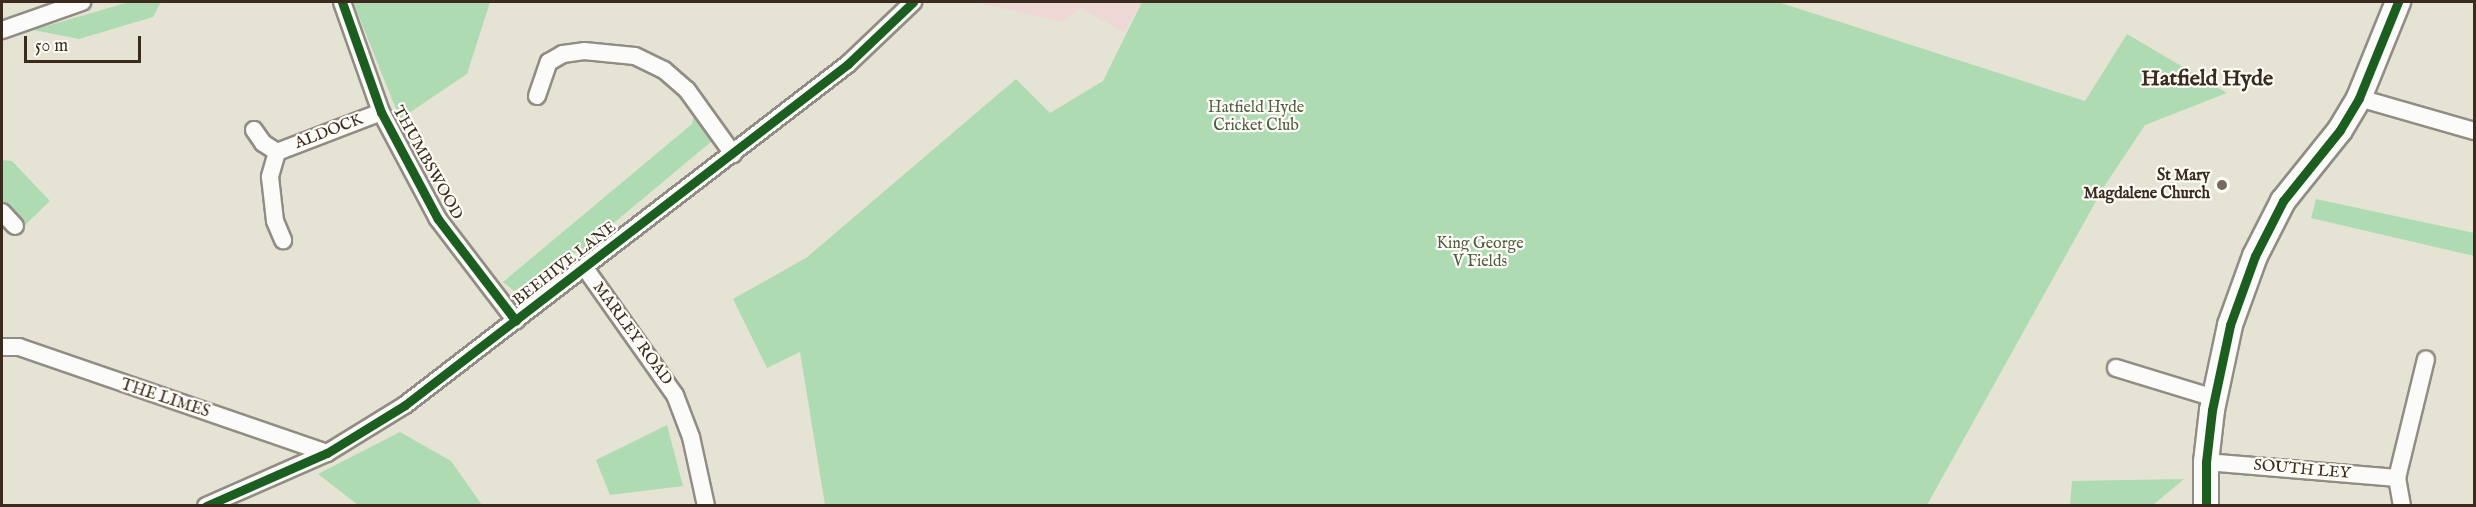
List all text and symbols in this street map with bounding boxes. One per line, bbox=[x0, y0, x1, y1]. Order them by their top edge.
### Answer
scale bar bbox=[27, 24, 144, 62]
text: 50 m bbox=[35, 35, 68, 58]
district label: Hatfield Hyde bbox=[2141, 67, 2273, 93]
park label: Hatfield Hyde Cricket Club bbox=[1208, 98, 1304, 136]
street label: THUMBSWOOD bbox=[388, 103, 466, 223]
street label: ALDOCK bbox=[292, 110, 366, 154]
place label: St Mary Magdalene Church bbox=[2084, 166, 2210, 204]
marker: St Mary Magdalene Church bbox=[2215, 178, 2229, 192]
street label: BEEHIVE LANE bbox=[510, 218, 620, 310]
park label: King George V Fields bbox=[1436, 234, 1524, 272]
street label: MARLEY ROAD bbox=[588, 279, 676, 389]
street label: THE LIMES bbox=[118, 376, 212, 422]
street label: SOUTH LEY bbox=[2253, 456, 2351, 484]

